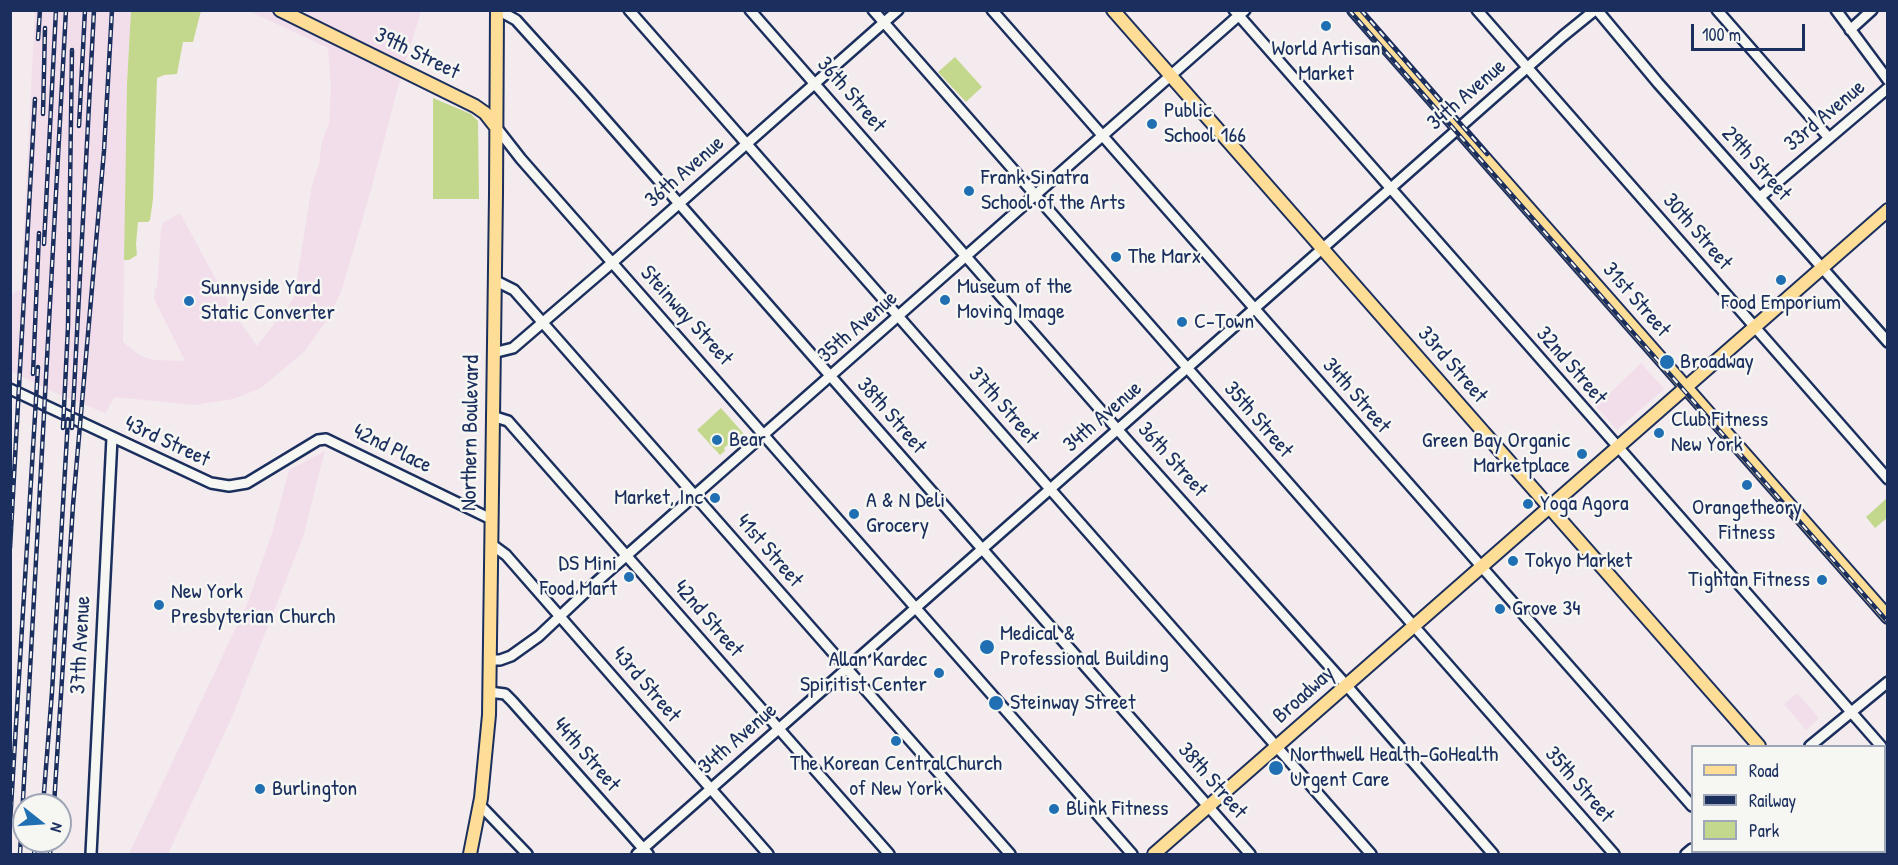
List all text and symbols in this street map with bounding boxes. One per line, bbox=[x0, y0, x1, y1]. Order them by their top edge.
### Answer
scale bar bbox=[1694, 12, 1808, 50]
marker: World Artisan Market bbox=[1319, 19, 1333, 33]
street label: 39th Street bbox=[370, 22, 464, 86]
text: 100 m bbox=[1702, 22, 1741, 47]
place label: World Artisan Market bbox=[1271, 36, 1381, 88]
street label: 36th Street bbox=[811, 52, 891, 138]
street label: 34th Avenue bbox=[1422, 54, 1512, 136]
street label: 33rd Avenue bbox=[1779, 75, 1871, 157]
place label: Public School 166 bbox=[1164, 98, 1246, 150]
marker: Public School 166 bbox=[1145, 117, 1159, 131]
street label: 29th Street bbox=[1716, 121, 1796, 207]
street label: 36th Avenue bbox=[640, 130, 730, 214]
place label: Frank Sinatra School of the Arts bbox=[981, 165, 1125, 216]
marker: Frank Sinatra School of the Arts bbox=[962, 184, 976, 198]
street label: 30th Street bbox=[1657, 188, 1737, 276]
place label: The Marx bbox=[1128, 244, 1201, 270]
marker: The Marx bbox=[1109, 250, 1123, 264]
street label: 31st Street bbox=[1596, 257, 1676, 343]
street label: Steinway Street bbox=[634, 260, 738, 372]
marker: Food Emporium bbox=[1774, 273, 1788, 287]
place label: Museum of the Moving Image bbox=[957, 274, 1072, 326]
place label: Sunnyside Yard Static Converter bbox=[201, 275, 335, 326]
street label: 35th Avenue bbox=[813, 285, 903, 369]
place label: Food Emporium bbox=[1721, 290, 1841, 316]
marker: Museum of the Moving Image bbox=[938, 293, 952, 307]
marker: Sunnyside Yard Static Converter bbox=[182, 294, 196, 308]
place label: C-Town bbox=[1194, 309, 1254, 335]
marker: C-Town bbox=[1175, 315, 1189, 329]
street label: 33rd Street bbox=[1412, 321, 1492, 409]
street label: 32nd Street bbox=[1530, 322, 1612, 410]
place label: Broadway bbox=[1680, 349, 1754, 375]
street label: 34th Street bbox=[1316, 353, 1396, 439]
marker: Broadway bbox=[1658, 353, 1676, 371]
street label: Northern Boulevard bbox=[456, 355, 486, 511]
street label: 37th Street bbox=[962, 362, 1044, 450]
street label: 38th Street bbox=[851, 372, 931, 460]
street label: 34th Avenue bbox=[1058, 376, 1148, 458]
street label: 35th Street bbox=[1218, 377, 1298, 463]
place label: Club Fitness New York bbox=[1671, 407, 1768, 458]
street label: 43rd Street bbox=[120, 411, 214, 473]
street label: 36th Street bbox=[1132, 417, 1212, 503]
street label: 42nd Place bbox=[348, 419, 436, 479]
marker: Club Fitness New York bbox=[1652, 426, 1666, 440]
place label: Bear bbox=[729, 427, 766, 453]
place label: Green Bay Organic Marketplace bbox=[1422, 428, 1570, 480]
marker: Bear bbox=[710, 433, 724, 447]
marker: Green Bay Organic Marketplace bbox=[1575, 447, 1589, 461]
marker: Orangetheory Fitness bbox=[1740, 478, 1754, 492]
place label: Market, Inc bbox=[614, 485, 703, 511]
place label: A & N Deli Grocery bbox=[866, 488, 945, 540]
marker: Market, Inc bbox=[708, 491, 722, 505]
place label: Yoga Agora bbox=[1540, 491, 1629, 517]
place label: Orangetheory Fitness bbox=[1692, 495, 1802, 546]
marker: Yoga Agora bbox=[1521, 497, 1535, 511]
marker: A & N Deli Grocery bbox=[847, 507, 861, 521]
street label: 41st Street bbox=[730, 509, 808, 593]
place label: Tokyo Market bbox=[1525, 548, 1632, 574]
place label: DS Mini Food Mart bbox=[540, 551, 617, 602]
marker: Tokyo Market bbox=[1506, 554, 1520, 568]
place label: Tightan Fitness bbox=[1688, 567, 1810, 593]
marker: DS Mini Food Mart bbox=[622, 570, 636, 584]
marker: Tightan Fitness bbox=[1815, 573, 1829, 587]
street label: 42nd Street bbox=[667, 575, 749, 663]
place label: New York Presbyterian Church bbox=[171, 579, 335, 630]
street label: 37th Avenue bbox=[65, 595, 97, 695]
place label: Grove 34 bbox=[1512, 596, 1581, 622]
marker: New York Presbyterian Church bbox=[152, 598, 166, 612]
marker: Grove 34 bbox=[1493, 602, 1507, 616]
place label: Medical & Professional Building bbox=[1000, 621, 1169, 672]
marker: Medical & Professional Building bbox=[978, 638, 996, 656]
street label: 43rd Street bbox=[606, 642, 686, 728]
place label: Allan Kardec Spiritist Center bbox=[800, 647, 927, 698]
street label: Broadway bbox=[1268, 660, 1340, 730]
marker: Allan Kardec Spiritist Center bbox=[932, 666, 946, 680]
place label: Steinway Street bbox=[1010, 690, 1136, 716]
marker: Steinway Street bbox=[987, 694, 1005, 712]
street label: 34th Avenue bbox=[693, 698, 783, 780]
street label: 44th Street bbox=[547, 713, 625, 797]
marker: The Korean CentralChurch of New York bbox=[889, 734, 903, 748]
street label: 38th Street bbox=[1172, 737, 1252, 825]
place label: Northwell Health-GoHealth Urgent Care bbox=[1290, 742, 1498, 794]
street label: 35th Street bbox=[1539, 742, 1619, 828]
legend bbox=[1691, 745, 1886, 853]
place label: The Korean CentralChurch of New York bbox=[790, 751, 1002, 802]
text: Road bbox=[1749, 758, 1779, 783]
marker: Northwell Health-GoHealth Urgent Care bbox=[1267, 759, 1285, 777]
place label: Burlington bbox=[272, 776, 357, 802]
marker: Burlington bbox=[253, 782, 267, 796]
text: Railway bbox=[1749, 788, 1796, 813]
north arrow bbox=[12, 793, 72, 853]
place label: Blink Fitness bbox=[1066, 796, 1168, 822]
marker: Blink Fitness bbox=[1047, 802, 1061, 816]
text: Park bbox=[1749, 818, 1779, 843]
text: N bbox=[46, 820, 69, 835]

